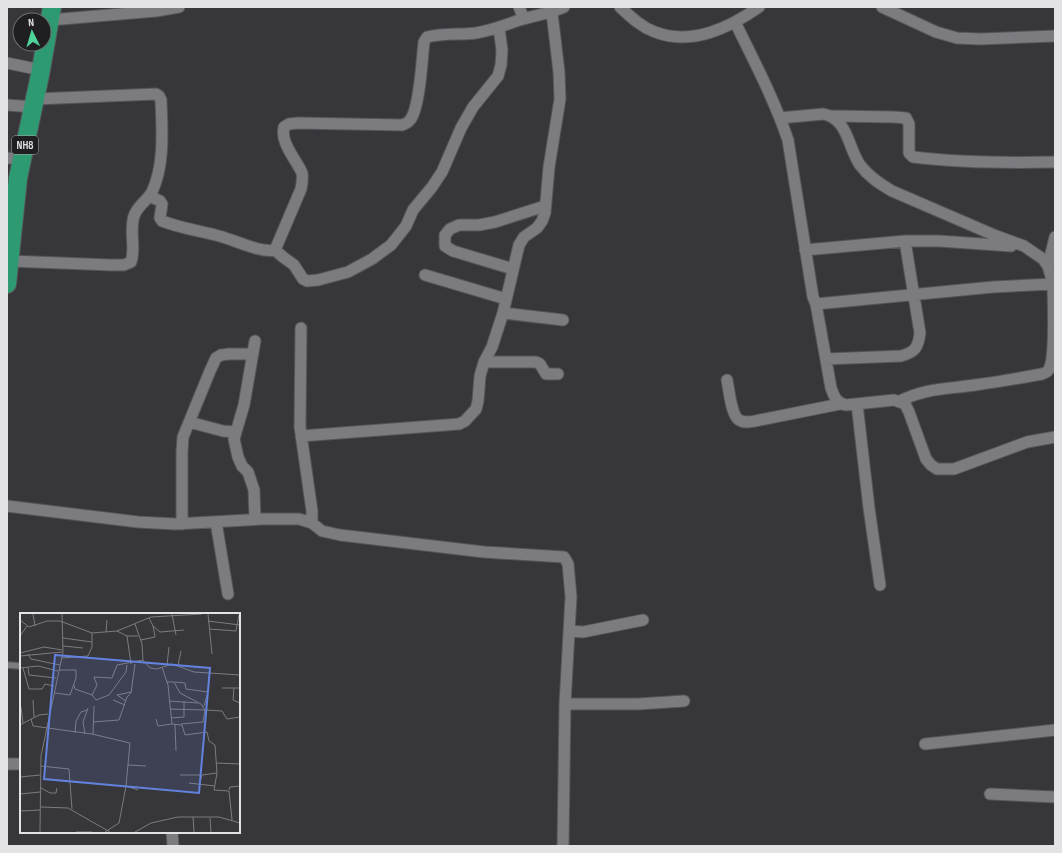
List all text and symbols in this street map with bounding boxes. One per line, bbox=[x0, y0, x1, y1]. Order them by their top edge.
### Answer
north arrow bbox=[12, 12, 52, 52]
text: N bbox=[28, 16, 35, 29]
road number: NH8 bbox=[12, 136, 38, 154]
inset map bbox=[20, 613, 240, 833]

